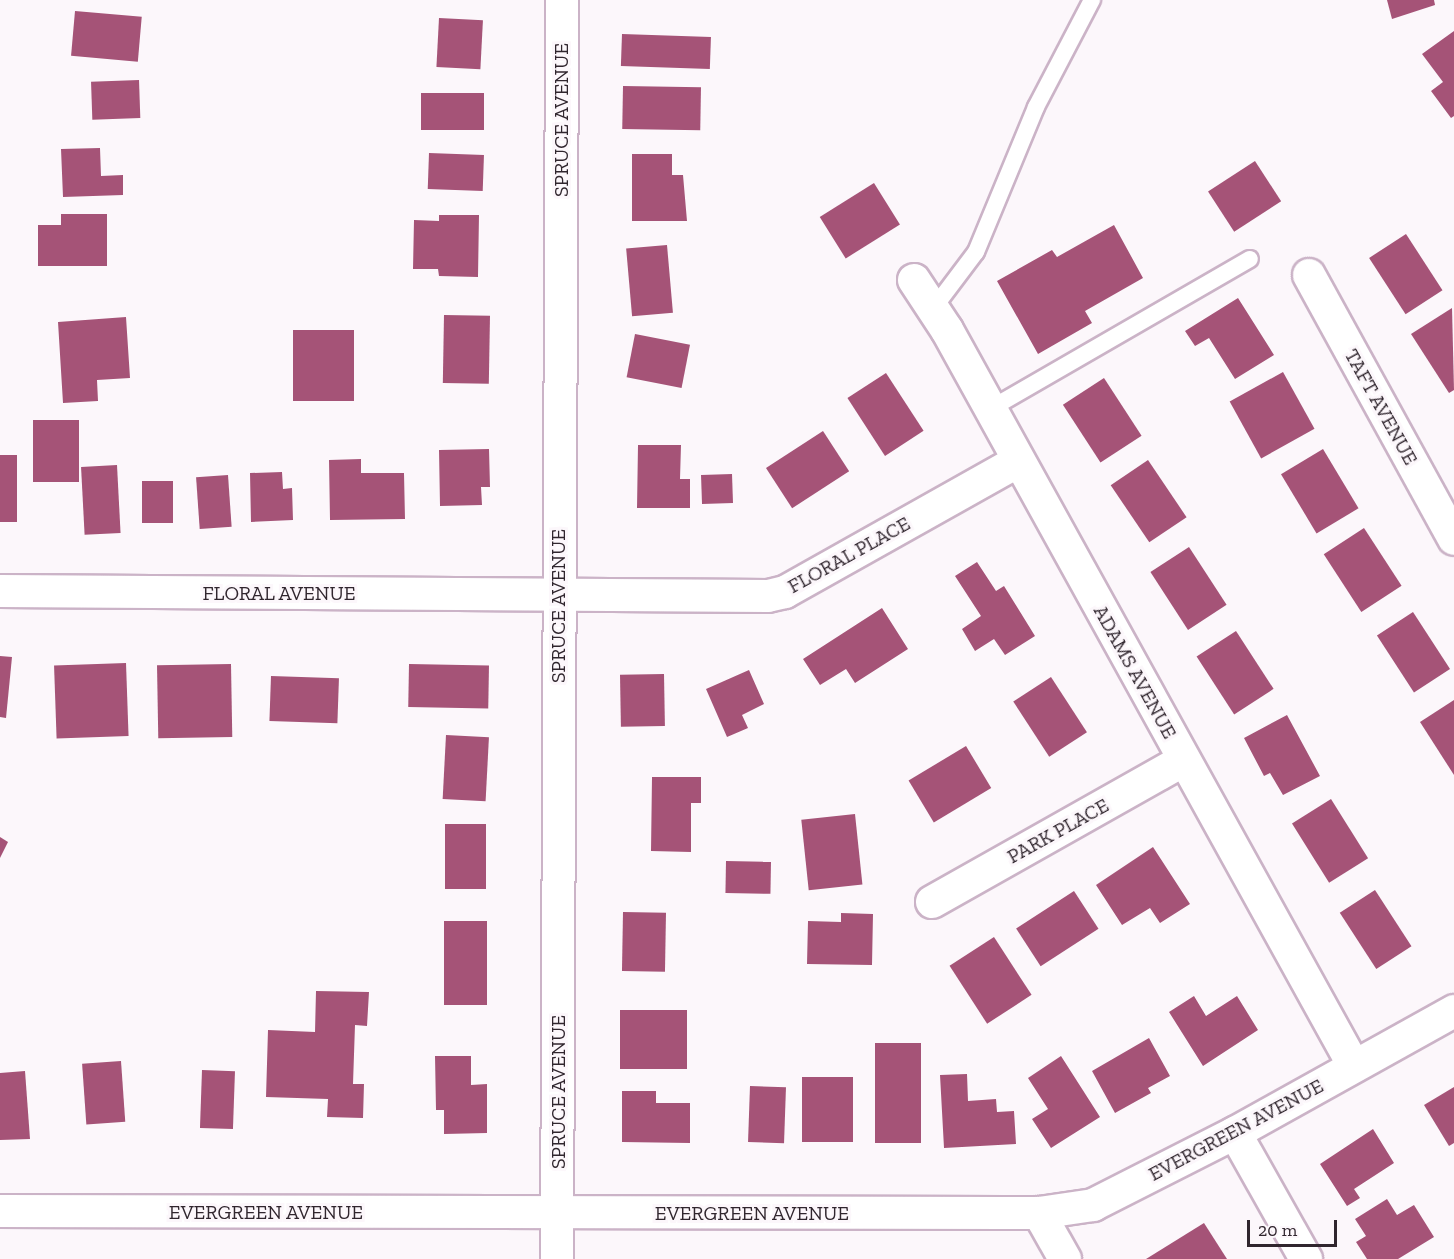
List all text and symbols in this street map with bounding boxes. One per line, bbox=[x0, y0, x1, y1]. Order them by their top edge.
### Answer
street label: SPRUCE AVENUE bbox=[549, 43, 573, 197]
street label: TAFT AVENUE bbox=[1339, 345, 1423, 469]
street label: FLORAL PLACE bbox=[783, 511, 915, 599]
street label: SPRUCE AVENUE bbox=[546, 529, 570, 683]
street label: FLORAL AVENUE bbox=[202, 581, 356, 605]
street label: ADAMS AVENUE bbox=[1088, 601, 1182, 743]
street label: PARK PLACE bbox=[1003, 793, 1113, 869]
street label: SPRUCE AVENUE bbox=[546, 1015, 570, 1169]
street label: EVERGREEN AVENUE bbox=[1144, 1074, 1328, 1186]
street label: EVERGREEN AVENUE bbox=[169, 1200, 363, 1224]
street label: EVERGREEN AVENUE bbox=[655, 1201, 849, 1225]
scale bar bbox=[1250, 1208, 1340, 1246]
text: 20 m bbox=[1258, 1219, 1297, 1241]

